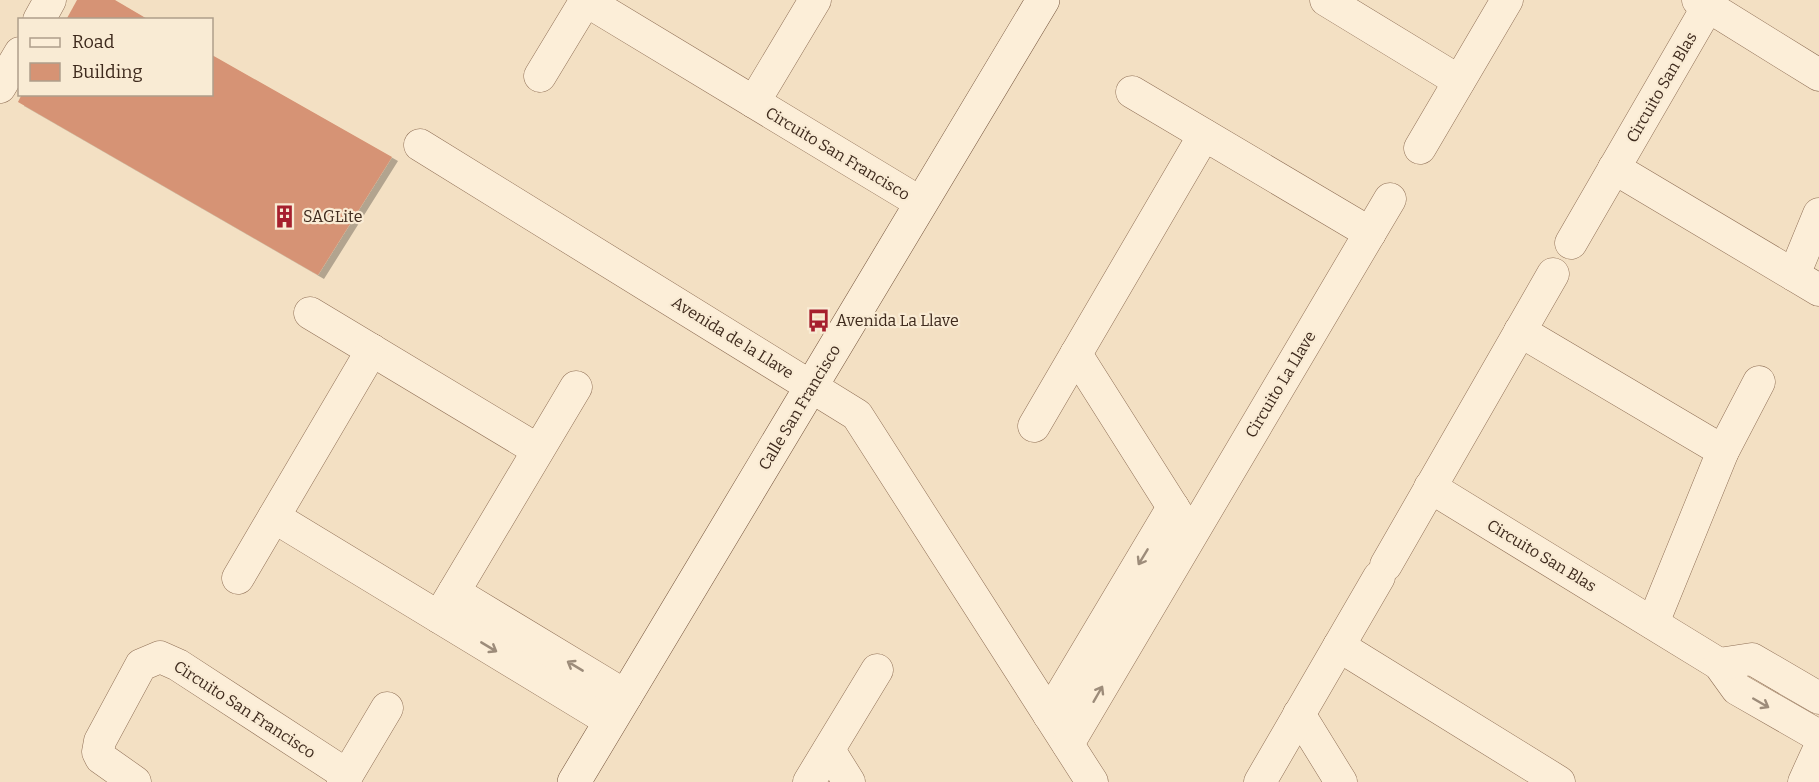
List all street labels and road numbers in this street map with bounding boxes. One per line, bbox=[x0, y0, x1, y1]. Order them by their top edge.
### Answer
street label: Circuito San Blas bbox=[1622, 29, 1701, 146]
street label: Circuito San Francisco bbox=[762, 103, 913, 204]
street label: Avenida de la Llave bbox=[668, 292, 797, 383]
street label: Circuito La Llave bbox=[1241, 328, 1320, 441]
street label: Calle San Francisco bbox=[754, 341, 844, 473]
street label: Circuito San Blas bbox=[1484, 515, 1600, 596]
street label: Circuito San Francisco bbox=[170, 657, 319, 762]

